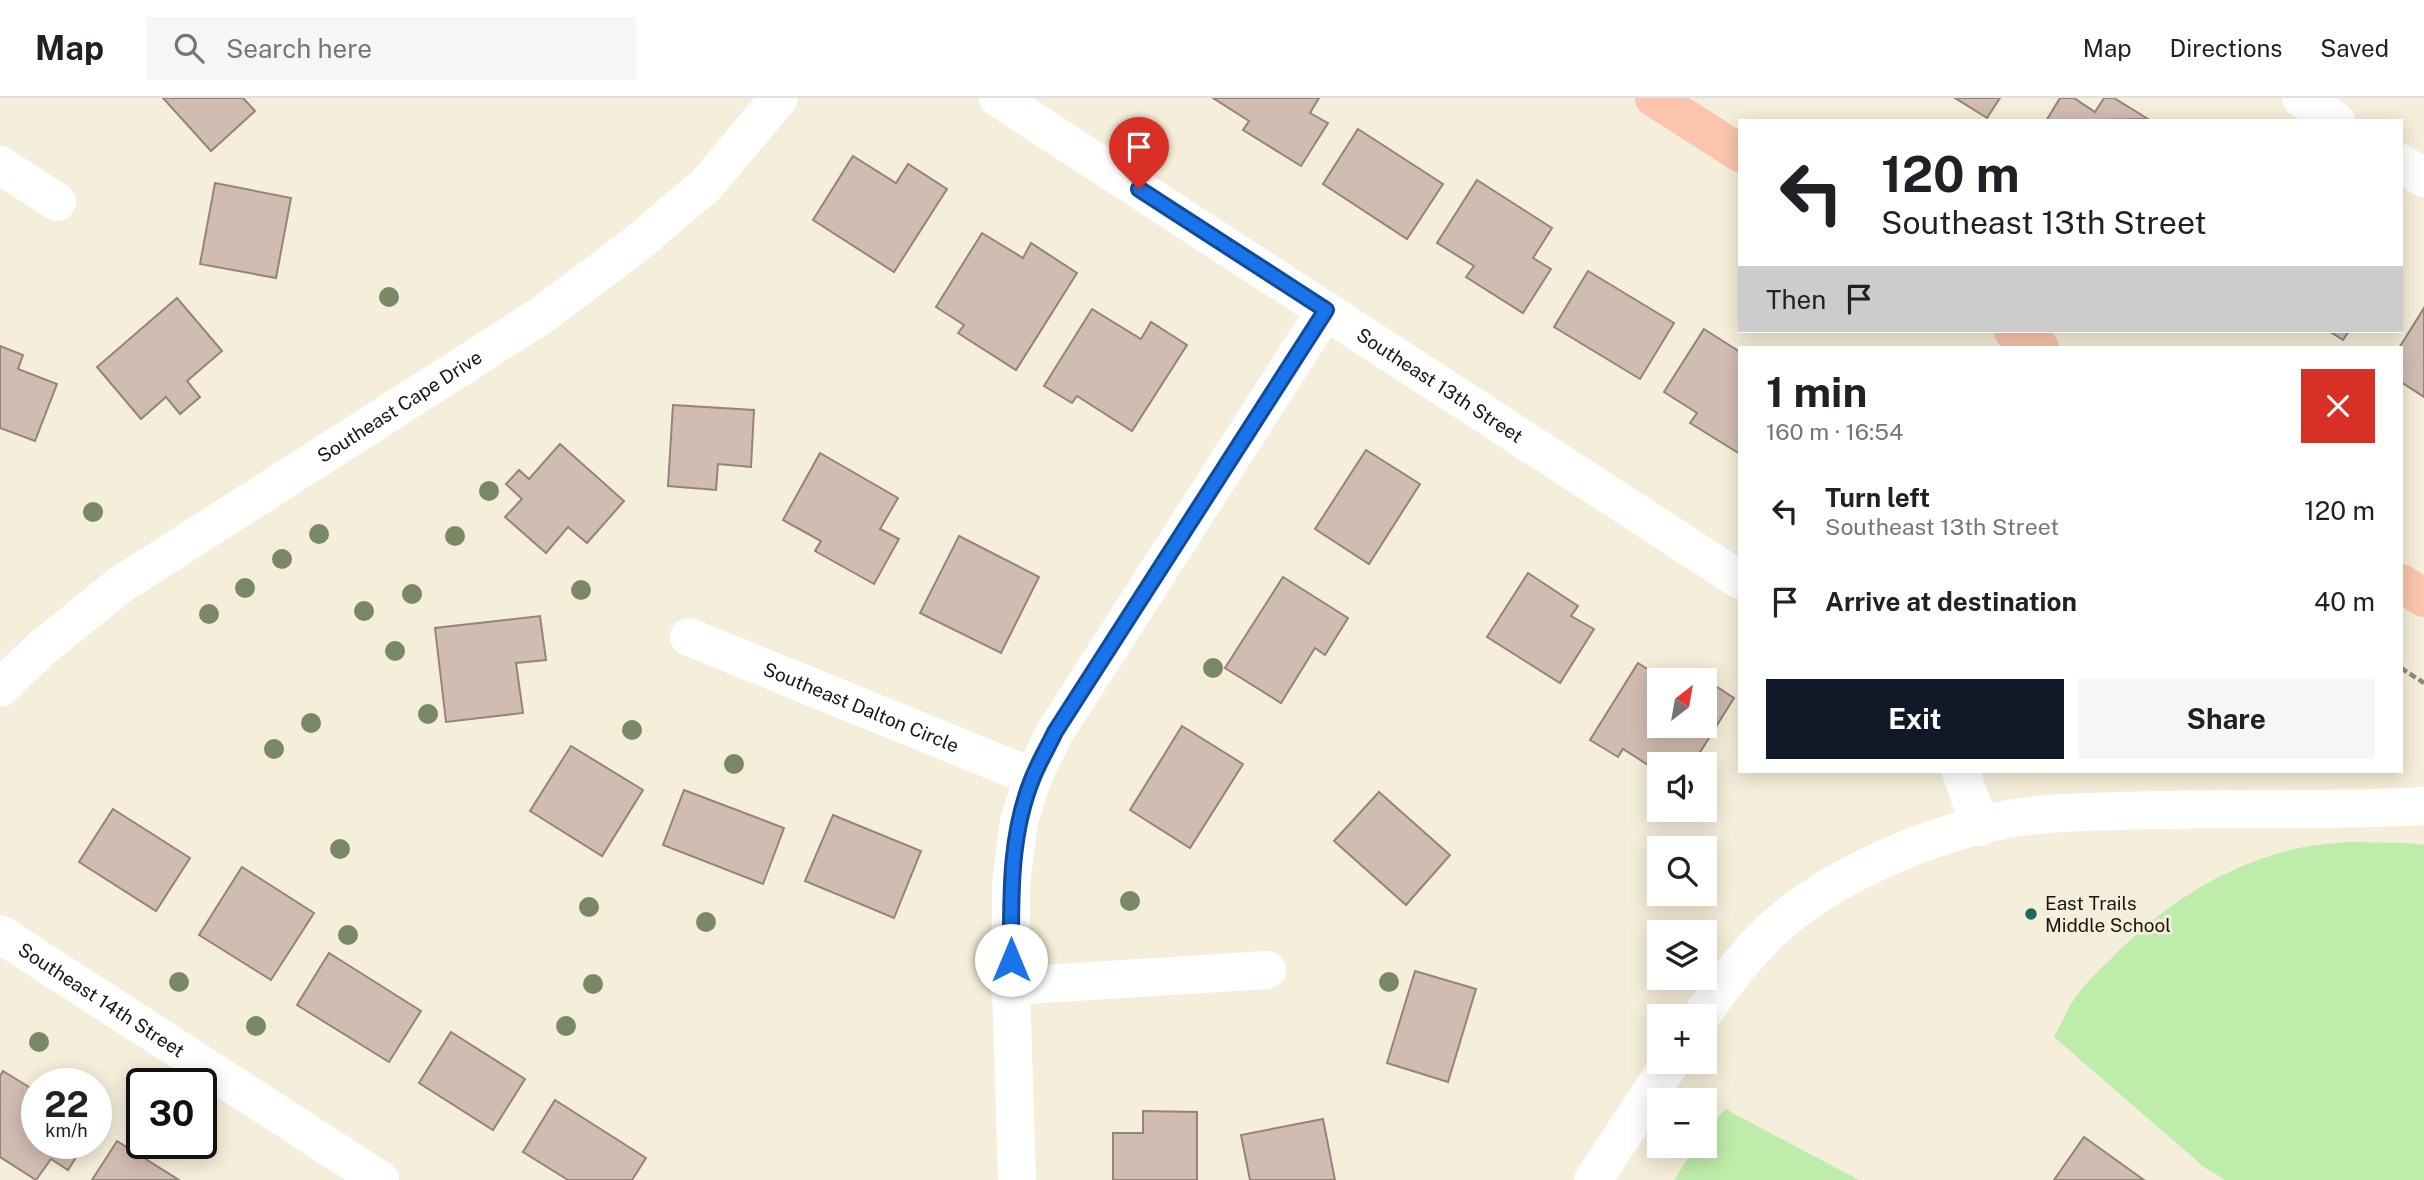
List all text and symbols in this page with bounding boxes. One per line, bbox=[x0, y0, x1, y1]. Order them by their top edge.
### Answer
search box bbox=[146, 17, 636, 80]
text: Map bbox=[35, 29, 104, 67]
icon: search bbox=[170, 29, 208, 67]
text: Search here bbox=[226, 33, 372, 64]
text: Map bbox=[2083, 34, 2132, 62]
text: Directions bbox=[2170, 34, 2282, 62]
text: Saved bbox=[2320, 34, 2389, 62]
pin bbox=[1109, 117, 1169, 189]
icon: arrive bbox=[1120, 128, 1158, 166]
text: 120 m bbox=[1881, 145, 2020, 203]
icon: left bbox=[1766, 147, 1857, 238]
text: Southeast 13th Street bbox=[1881, 204, 2207, 241]
icon: arrive bbox=[1840, 280, 1878, 318]
text: Then bbox=[1766, 284, 1826, 315]
street label: Southeast 13th Street bbox=[1353, 323, 1527, 447]
street label: Southeast Cape Drive bbox=[313, 346, 486, 467]
text: 1 min bbox=[1766, 367, 1867, 416]
button: close bbox=[2301, 369, 2375, 443]
text: 160 m · 16:54 bbox=[1766, 418, 1903, 445]
text: Turn left bbox=[1825, 482, 1930, 513]
icon: left bbox=[1766, 492, 1804, 530]
text: 120 m bbox=[2304, 495, 2375, 526]
text: Southeast 13th Street bbox=[1825, 513, 2059, 540]
icon: arrive bbox=[1766, 583, 1804, 621]
text: Arrive at destination bbox=[1825, 586, 2077, 617]
text: 40 m bbox=[2314, 586, 2375, 617]
street label: Southeast Dalton Circle bbox=[760, 658, 962, 757]
north arrow bbox=[1647, 668, 1717, 738]
map controls bbox=[1647, 668, 1717, 1158]
button: Exit bbox=[1766, 679, 2064, 759]
button: Share bbox=[2078, 679, 2375, 759]
button: sound bbox=[1647, 752, 1717, 822]
button: search bbox=[1647, 836, 1717, 906]
place label: East Trails Middle School bbox=[2045, 892, 2171, 936]
marker: East Trails Middle School bbox=[2023, 906, 2039, 922]
button: layers bbox=[1647, 920, 1717, 990]
position arrow bbox=[974, 923, 1048, 997]
street label: Southeast 14th Street bbox=[14, 938, 189, 1062]
button: + bbox=[1647, 1004, 1717, 1074]
speed limit sign: 30 bbox=[126, 1068, 217, 1159]
text: 22 bbox=[44, 1084, 89, 1125]
button: − bbox=[1647, 1088, 1717, 1158]
text: km/h bbox=[45, 1120, 88, 1141]

